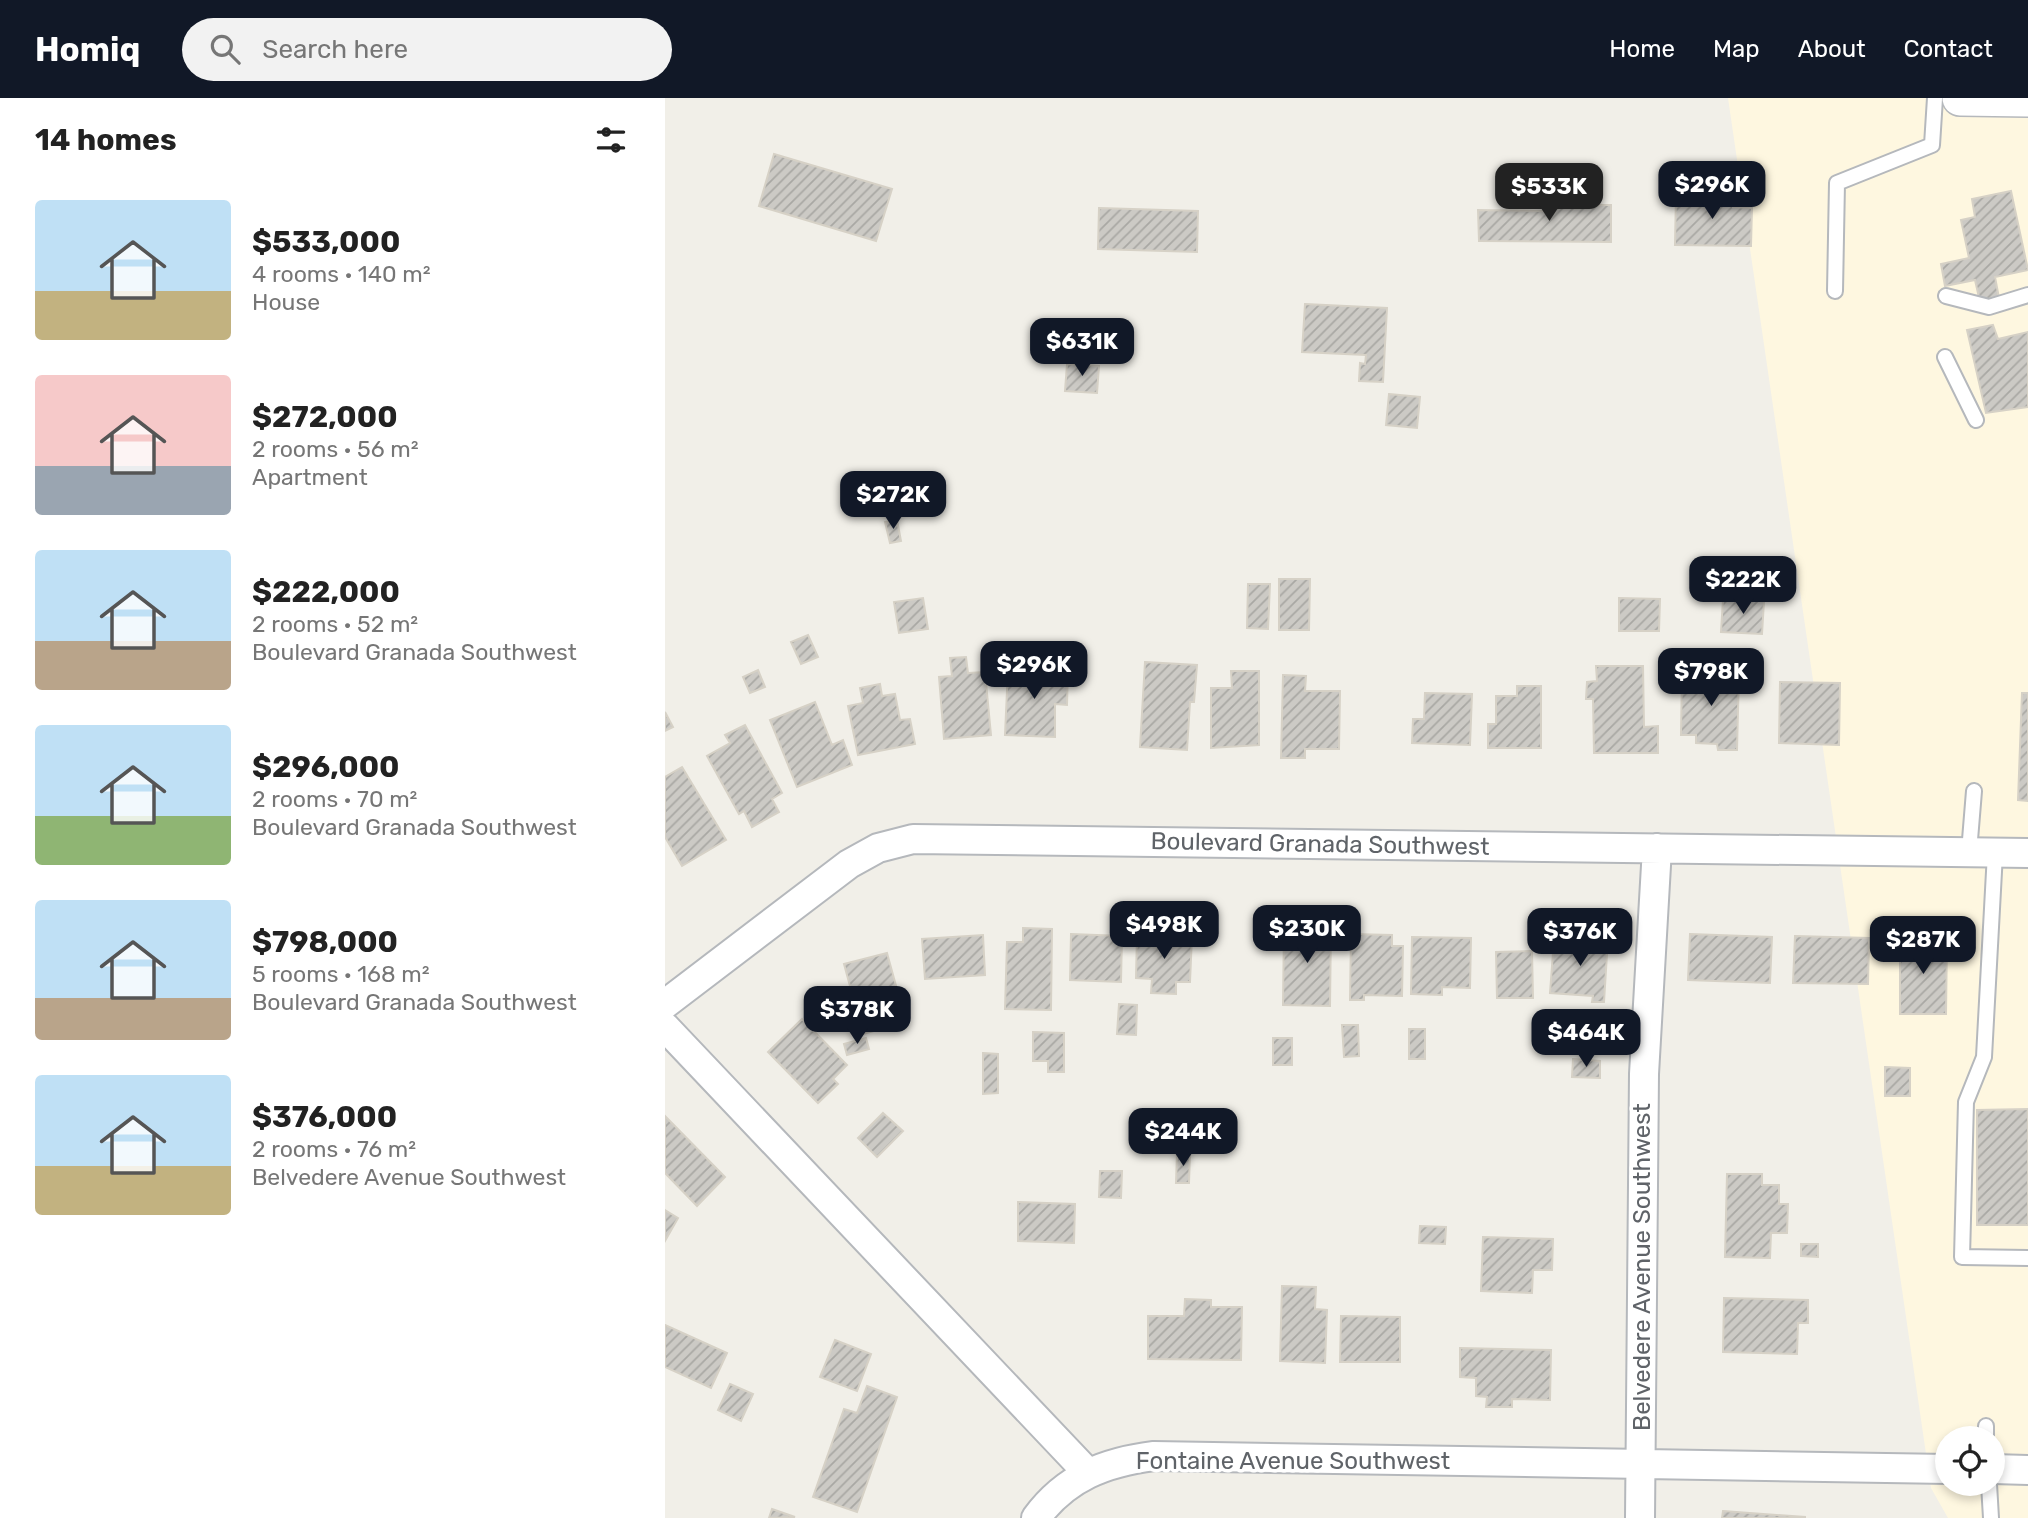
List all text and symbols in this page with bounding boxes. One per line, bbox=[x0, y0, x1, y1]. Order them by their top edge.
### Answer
search box bbox=[182, 18, 672, 81]
text: Homiq bbox=[35, 30, 140, 69]
icon: search bbox=[206, 30, 244, 68]
text: Search here bbox=[262, 34, 408, 65]
text: Home bbox=[1609, 35, 1675, 63]
text: Map bbox=[1713, 35, 1760, 63]
text: About bbox=[1798, 35, 1866, 63]
text: Contact bbox=[1904, 35, 1993, 63]
icon: filters bbox=[592, 121, 630, 159]
text: 14 homes bbox=[35, 122, 177, 158]
pin: $296K bbox=[1663, 162, 1761, 221]
pin: $533K bbox=[1500, 164, 1598, 223]
text: $296K bbox=[1674, 170, 1750, 198]
text: $533K bbox=[1511, 172, 1587, 200]
text: $533,000 bbox=[252, 224, 400, 260]
icon: home bbox=[91, 228, 175, 312]
text: 4 rooms · 140 m² bbox=[252, 260, 431, 288]
text: House bbox=[252, 288, 320, 316]
pin: $631K bbox=[1033, 318, 1131, 378]
text: $631K bbox=[1046, 327, 1118, 355]
text: $272,000 bbox=[252, 399, 398, 435]
icon: home bbox=[91, 403, 175, 487]
text: 2 rooms · 56 m² bbox=[252, 435, 419, 463]
text: Apartment bbox=[252, 463, 368, 491]
pin: $272K bbox=[844, 472, 942, 531]
text: $272K bbox=[856, 480, 930, 508]
pin: $222K bbox=[1694, 556, 1792, 616]
text: $222K bbox=[1705, 565, 1781, 593]
text: $222,000 bbox=[252, 574, 400, 610]
icon: home bbox=[91, 578, 175, 662]
text: 2 rooms · 52 m² bbox=[252, 610, 418, 638]
text: Boulevard Granada Southwest bbox=[252, 638, 577, 666]
pin: $296K bbox=[985, 642, 1083, 701]
pin: $798K bbox=[1662, 648, 1760, 708]
text: $296K bbox=[996, 650, 1072, 678]
text: $798K bbox=[1674, 657, 1748, 685]
text: $296,000 bbox=[252, 749, 400, 785]
icon: home bbox=[91, 753, 175, 837]
text: 2 rooms · 70 m² bbox=[252, 785, 417, 813]
text: Boulevard Granada Southwest bbox=[252, 813, 577, 841]
street label: Boulevard Granada Southwest bbox=[1150, 827, 1490, 861]
pin: $498K bbox=[1115, 902, 1213, 961]
pin: $230K bbox=[1258, 906, 1356, 965]
pin: $376K bbox=[1531, 908, 1629, 968]
text: $498K bbox=[1126, 910, 1202, 938]
text: $230K bbox=[1269, 914, 1345, 942]
pin: $287K bbox=[1874, 916, 1972, 976]
text: $376K bbox=[1543, 917, 1617, 945]
text: $798,000 bbox=[252, 924, 398, 960]
text: $287K bbox=[1886, 925, 1960, 953]
icon: home bbox=[91, 928, 175, 1012]
text: 5 rooms · 168 m² bbox=[252, 960, 430, 988]
pin: $378K bbox=[808, 986, 906, 1046]
text: Boulevard Granada Southwest bbox=[252, 988, 577, 1016]
text: $378K bbox=[820, 995, 894, 1023]
pin: $464K bbox=[1537, 1010, 1635, 1069]
text: $464K bbox=[1547, 1018, 1625, 1046]
text: $376,000 bbox=[252, 1099, 397, 1135]
icon: home bbox=[91, 1103, 175, 1187]
street label: Belvedere Avenue Southwest bbox=[1628, 1103, 1656, 1431]
pin: $244K bbox=[1134, 1108, 1232, 1168]
text: $244K bbox=[1145, 1117, 1221, 1145]
text: 2 rooms · 76 m² bbox=[252, 1135, 416, 1163]
text: Belvedere Avenue Southwest bbox=[252, 1163, 566, 1191]
map controls bbox=[1935, 1426, 2005, 1496]
button: locate bbox=[1935, 1426, 2005, 1496]
street label: Fontaine Avenue Southwest bbox=[1136, 1447, 1450, 1475]

